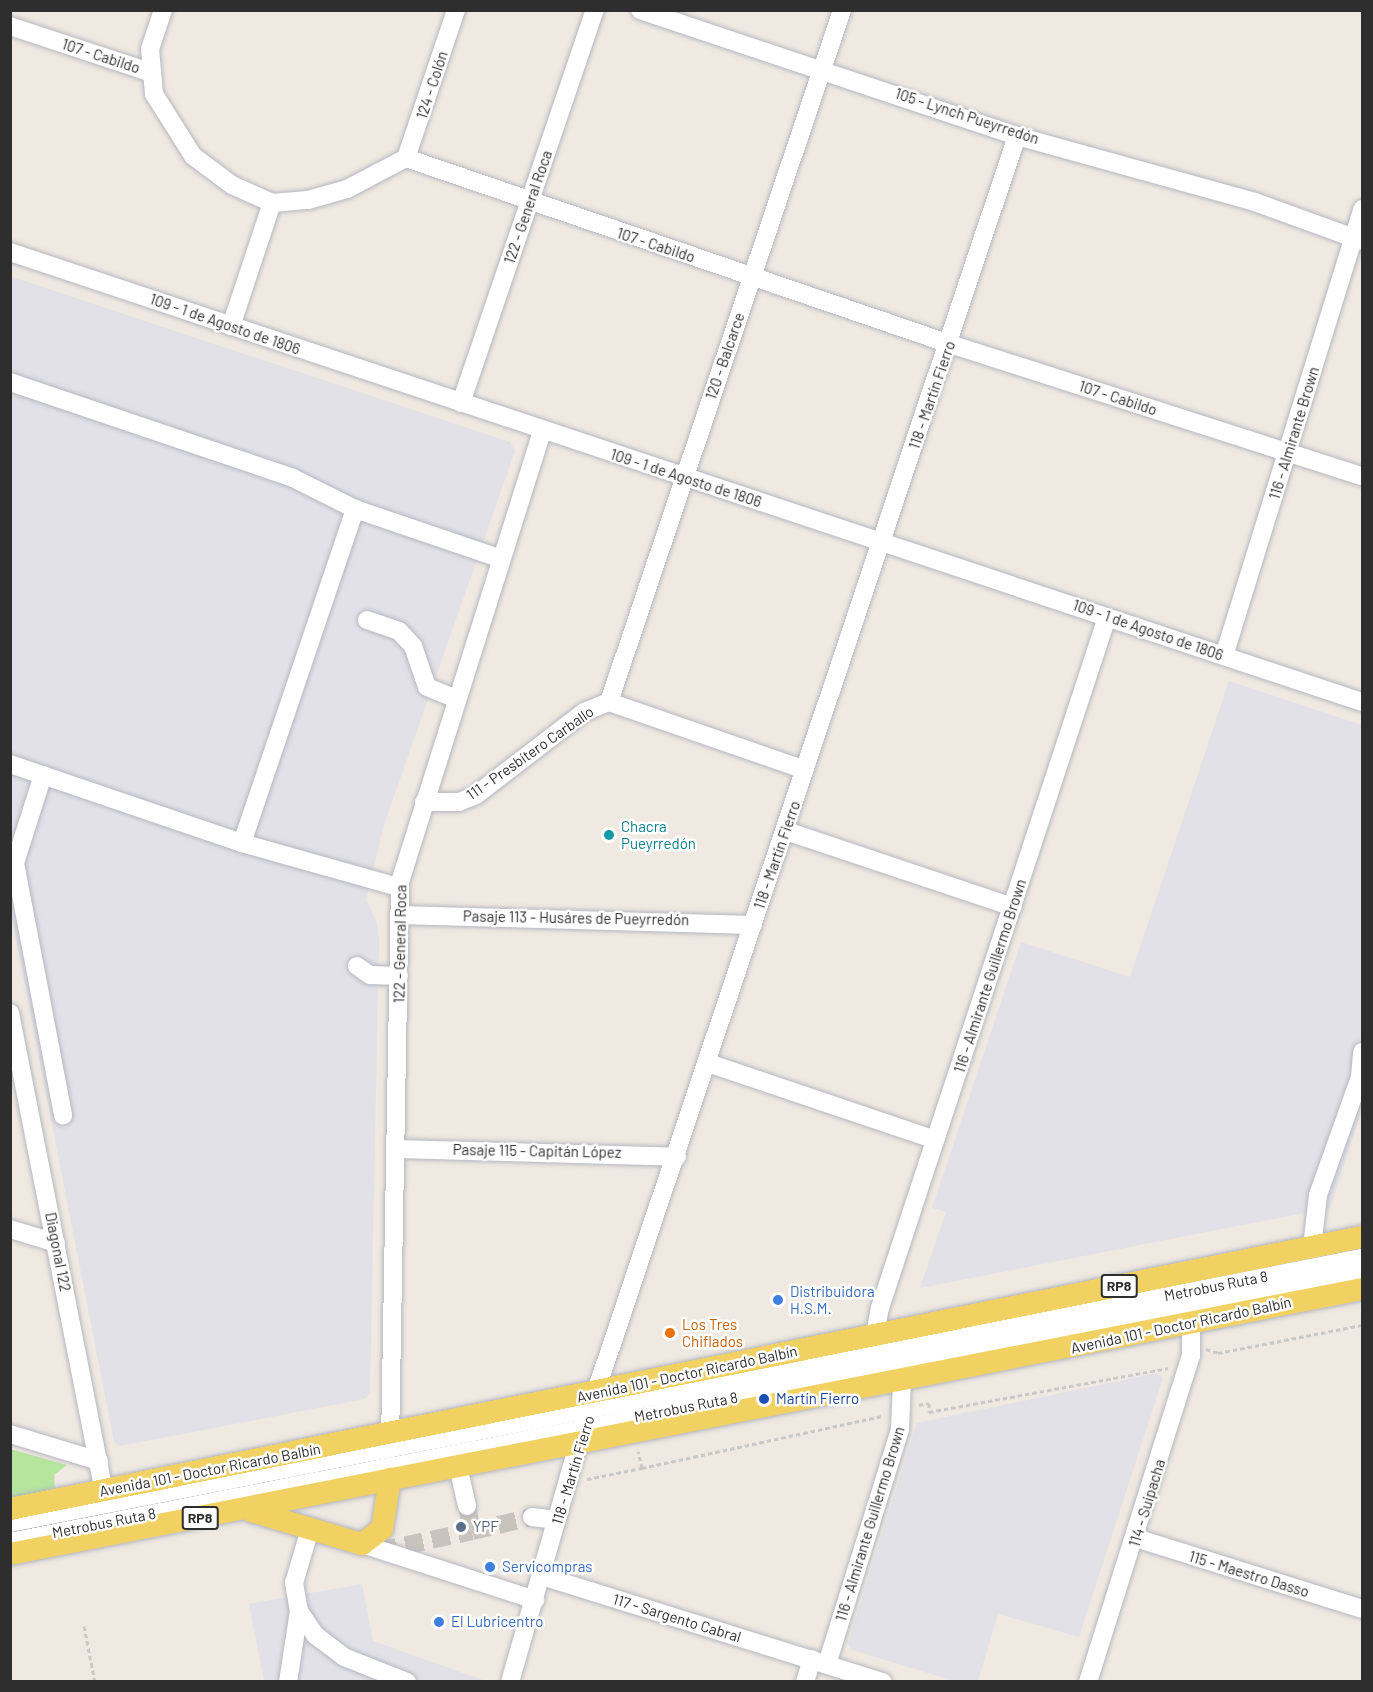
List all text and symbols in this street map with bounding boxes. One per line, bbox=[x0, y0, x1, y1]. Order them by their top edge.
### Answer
street label: 107 - Cabildo bbox=[60, 35, 142, 77]
street label: 124 - Colón bbox=[413, 49, 451, 121]
street label: 105 - Lynch Pueyrredón bbox=[893, 84, 1041, 148]
street label: 122 - General Roca bbox=[500, 148, 556, 266]
street label: 107 - Cabildo bbox=[615, 224, 697, 266]
street label: 109 - 1 de Agosto de 1806 bbox=[147, 290, 303, 358]
street label: 120 - Balcarce bbox=[702, 310, 748, 402]
street label: 118 - Martín Fierro bbox=[905, 338, 959, 452]
street label: 116 - Almirante Brown bbox=[1265, 364, 1323, 502]
street label: 107 - Cabildo bbox=[1077, 377, 1159, 419]
street label: 109 - 1 de Agosto de 1806 bbox=[608, 445, 764, 511]
street label: 109 - 1 de Agosto de 1806 bbox=[1070, 596, 1226, 664]
street label: 111 - Presbítero Carballo bbox=[463, 702, 597, 804]
street label: 118 - Martín Fierro bbox=[750, 798, 804, 912]
place label: Chacra Pueyrredón bbox=[621, 817, 696, 852]
marker: Chacra Pueyrredón bbox=[602, 828, 616, 842]
street label: 116 - Almirante Guillermo Brown bbox=[950, 877, 1030, 1075]
street label: 122 - General Roca bbox=[390, 884, 410, 1004]
street label: Pasaje 113 - Husáres de Pueyrredón bbox=[463, 907, 689, 929]
street label: Pasaje 115 - Capitán López bbox=[453, 1141, 621, 1161]
street label: Diagonal 122 bbox=[41, 1211, 75, 1293]
street label: Metrobus Ruta 8 bbox=[1163, 1267, 1269, 1305]
road number: RP8 bbox=[1100, 1275, 1138, 1297]
place label: Distribuidora H.S.M. bbox=[790, 1282, 875, 1317]
marker: Distribuidora H.S.M. bbox=[771, 1293, 785, 1307]
street label: Avenida 101 - Doctor Ricardo Balbín bbox=[1069, 1293, 1293, 1357]
place label: Los Tres Chiflados bbox=[682, 1315, 743, 1350]
marker: Los Tres Chiflados bbox=[663, 1326, 677, 1340]
street label: Avenida 101 - Doctor Ricardo Balbín bbox=[575, 1342, 799, 1406]
street label: Metrobus Ruta 8 bbox=[633, 1388, 739, 1426]
place label: Martín Fierro bbox=[776, 1390, 859, 1408]
marker: Martín Fierro bbox=[757, 1392, 771, 1406]
street label: 118 - Martín Fierro bbox=[548, 1413, 598, 1527]
street label: 116 - Almirante Guillermo Brown bbox=[832, 1424, 908, 1624]
street label: Avenida 101 - Doctor Ricardo Balbín bbox=[98, 1440, 322, 1500]
street label: 114 - Suipacha bbox=[1125, 1457, 1169, 1549]
street label: Metrobus Ruta 8 bbox=[51, 1504, 157, 1542]
road number: RP8 bbox=[180, 1507, 220, 1529]
place label: YPF bbox=[473, 1518, 499, 1536]
marker: YPF bbox=[454, 1520, 468, 1534]
street label: 115 - Maestro Dasso bbox=[1187, 1547, 1311, 1601]
place label: Servicompras bbox=[502, 1558, 593, 1576]
marker: Servicompras bbox=[483, 1560, 497, 1574]
street label: 117 - Sargento Cabral bbox=[611, 1590, 743, 1646]
place label: El Lubricentro bbox=[451, 1613, 543, 1631]
marker: El Lubricentro bbox=[432, 1615, 446, 1629]

